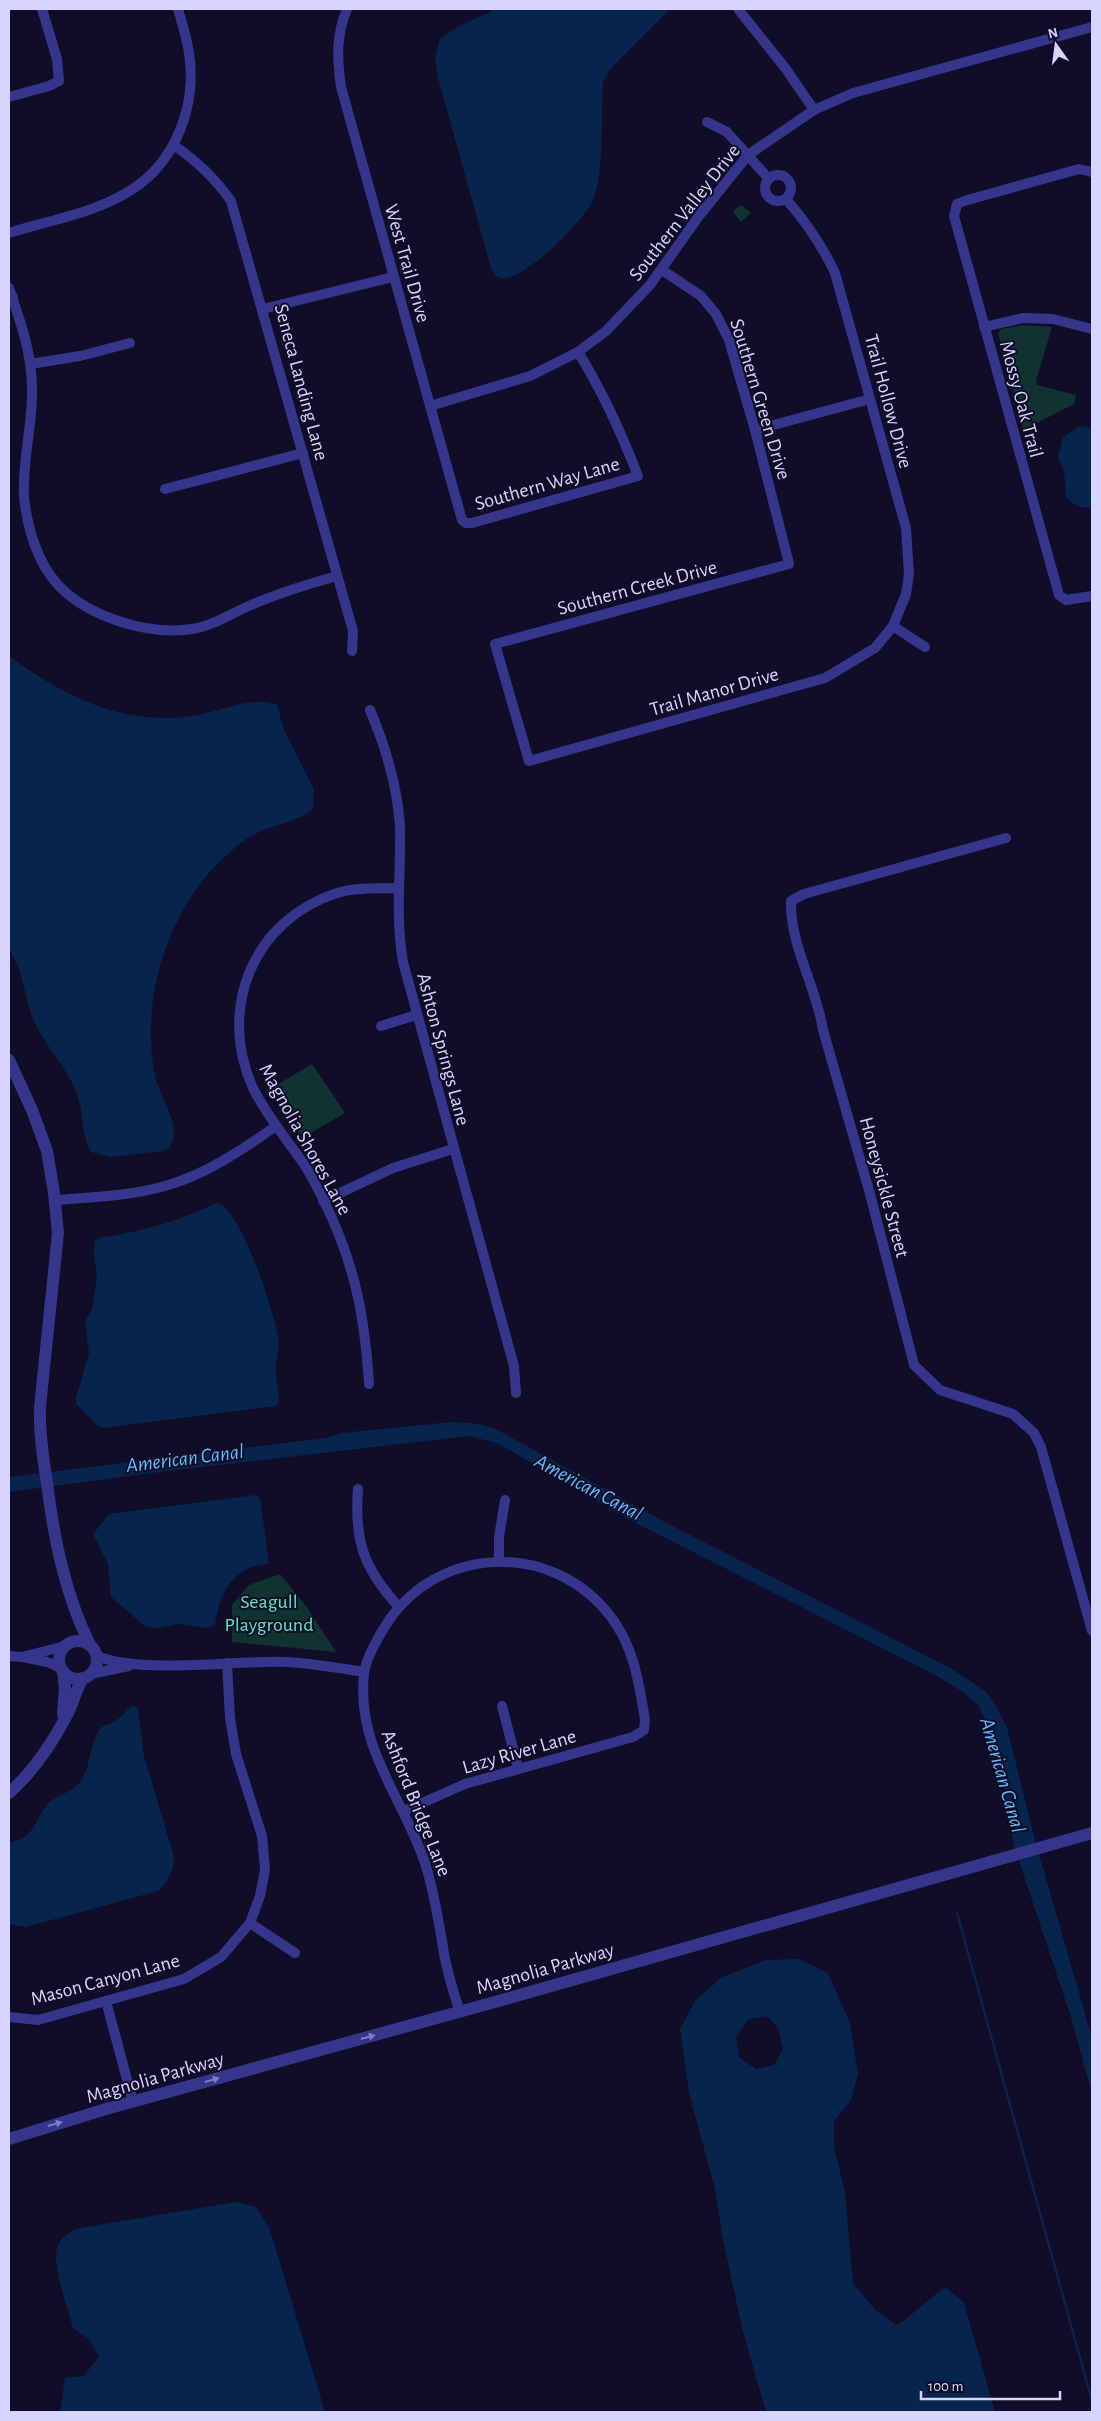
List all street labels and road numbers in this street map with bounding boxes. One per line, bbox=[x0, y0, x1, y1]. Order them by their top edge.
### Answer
street label: Southern Valley Drive bbox=[625, 141, 744, 285]
street label: West Trail Drive bbox=[381, 202, 433, 325]
street label: Seneca Landing Lane bbox=[271, 302, 332, 463]
street label: Southern Green Drive bbox=[726, 317, 794, 482]
street label: Trail Hollow Drive bbox=[861, 332, 916, 470]
street label: Mossy Oak Trail bbox=[996, 339, 1046, 460]
street label: Southern Way Lane bbox=[473, 454, 622, 514]
street label: Southern Creek Drive bbox=[555, 557, 719, 619]
street label: Trail Manor Drive bbox=[648, 664, 781, 720]
street label: Ashton Springs Lane bbox=[413, 971, 473, 1128]
street label: Magnolia Shores Lane bbox=[255, 1060, 355, 1218]
street label: Honeysickle Street bbox=[856, 1115, 913, 1260]
street label: Lazy River Lane bbox=[460, 1726, 579, 1778]
street label: Ashford Bridge Lane bbox=[378, 1727, 455, 1879]
street label: Magnolia Parkway bbox=[474, 1940, 617, 1998]
street label: Mason Canyon Lane bbox=[29, 1950, 182, 2009]
street label: Magnolia Parkway bbox=[84, 2049, 227, 2107]

